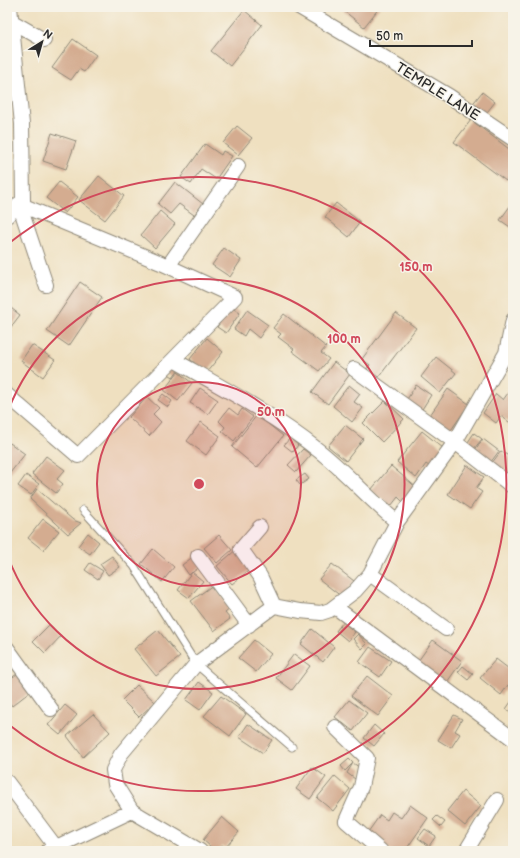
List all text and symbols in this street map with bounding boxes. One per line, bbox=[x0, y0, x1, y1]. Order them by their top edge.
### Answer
north arrow bbox=[22, 22, 62, 62]
scale bar bbox=[370, 22, 472, 48]
text: N bbox=[41, 27, 55, 42]
text: 50 m bbox=[376, 29, 403, 44]
street label: TEMPLE LANE bbox=[393, 59, 483, 124]
text: 150 m bbox=[400, 260, 432, 275]
text: 100 m bbox=[327, 332, 361, 347]
text: 50 m bbox=[257, 405, 285, 420]
centre of rings bbox=[192, 477, 206, 491]

